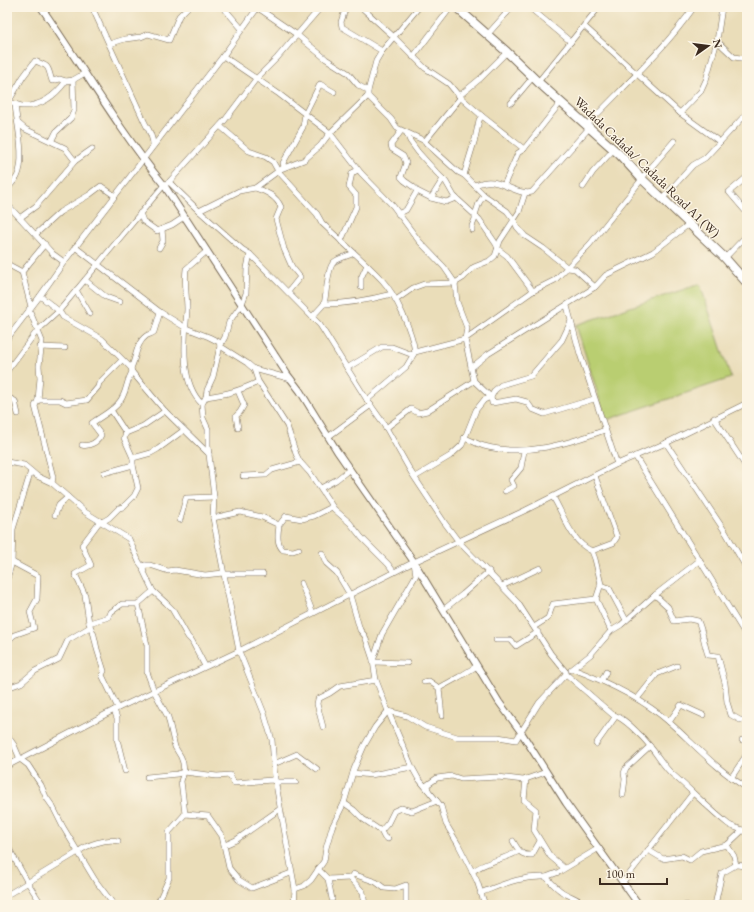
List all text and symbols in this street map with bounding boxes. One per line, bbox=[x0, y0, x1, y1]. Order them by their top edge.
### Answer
north arrow bbox=[688, 26, 728, 66]
text: N bbox=[710, 38, 726, 50]
street label: Wadada Cadada/ Cadada Road A1 (W) bbox=[571, 93, 723, 241]
scale bar bbox=[600, 860, 667, 886]
text: 100 m bbox=[606, 866, 636, 882]

